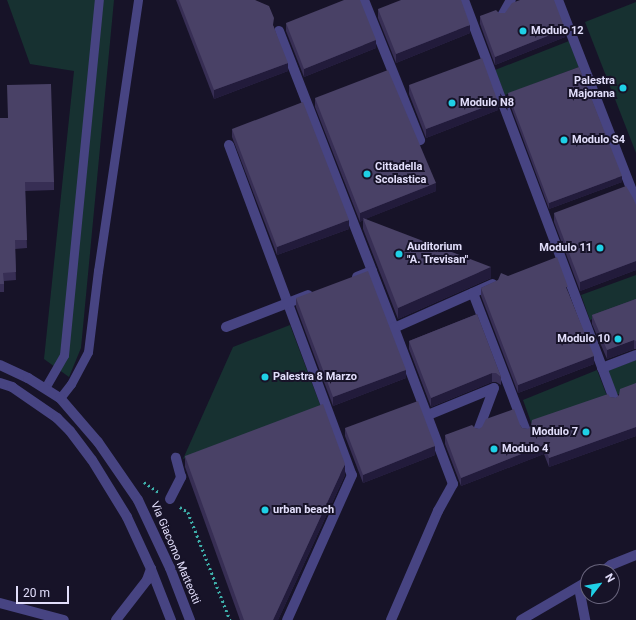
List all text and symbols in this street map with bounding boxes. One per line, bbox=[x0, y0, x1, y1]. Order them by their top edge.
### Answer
place label: Modulo 12 bbox=[531, 24, 584, 38]
marker: Modulo 12 bbox=[518, 26, 528, 36]
place label: Palestra Majorana bbox=[569, 75, 615, 101]
marker: Palestra Majorana bbox=[618, 83, 628, 93]
place label: Modulo N8 bbox=[460, 96, 514, 110]
marker: Modulo N8 bbox=[447, 98, 457, 108]
place label: Modulo S4 bbox=[572, 133, 625, 147]
marker: Modulo S4 bbox=[559, 135, 569, 145]
place label: Cittadella Scolastica bbox=[375, 161, 426, 187]
marker: Cittadella Scolastica bbox=[362, 169, 372, 179]
place label: Auditorium "A. Trevisan" bbox=[407, 241, 469, 267]
place label: Modulo 11 bbox=[539, 241, 592, 255]
marker: Modulo 11 bbox=[595, 243, 605, 253]
marker: Auditorium "A. Trevisan" bbox=[394, 249, 404, 259]
place label: Modulo 10 bbox=[557, 332, 610, 346]
marker: Modulo 10 bbox=[613, 334, 623, 344]
place label: Palestra 8 Marzo bbox=[273, 370, 357, 384]
marker: Palestra 8 Marzo bbox=[260, 372, 270, 382]
place label: Modulo 7 bbox=[532, 425, 578, 439]
marker: Modulo 7 bbox=[581, 427, 591, 437]
place label: Modulo 4 bbox=[502, 442, 548, 456]
marker: Modulo 4 bbox=[489, 444, 499, 454]
street label: Via Giacomo Matteotti bbox=[147, 500, 203, 606]
place label: urban beach bbox=[273, 503, 334, 517]
marker: urban beach bbox=[260, 505, 270, 515]
north arrow bbox=[580, 564, 620, 604]
text: N bbox=[602, 571, 617, 585]
scale bar bbox=[18, 578, 71, 604]
text: 20 m bbox=[23, 586, 50, 600]

